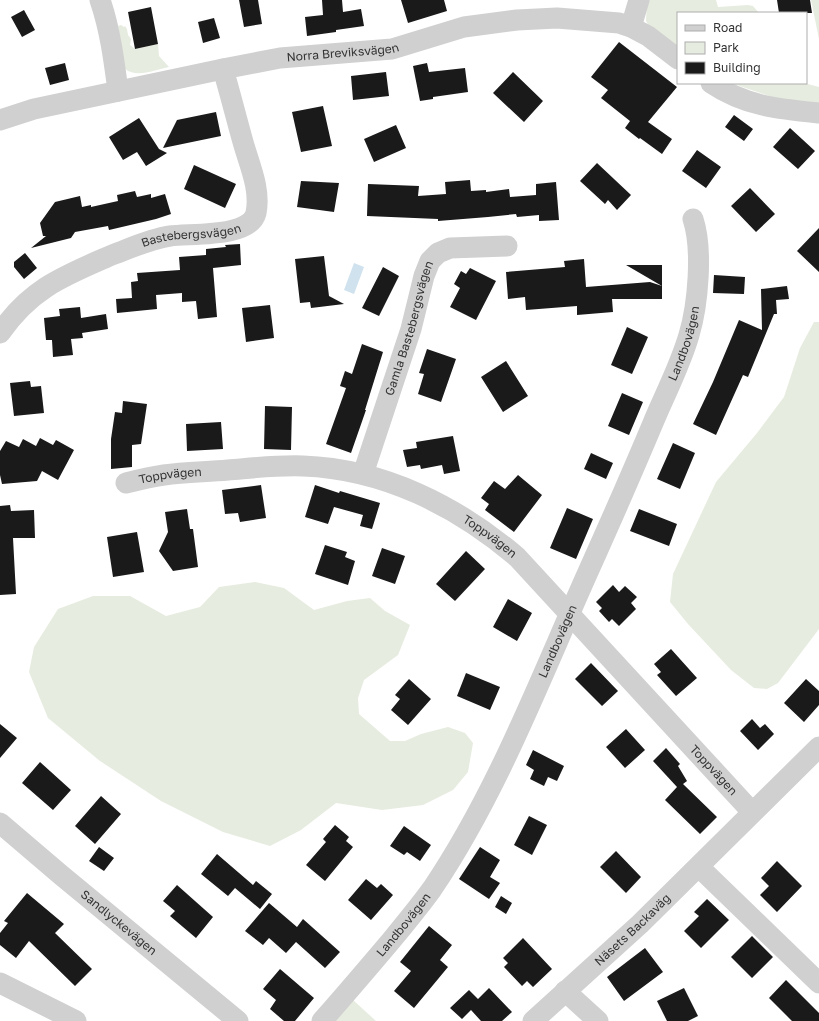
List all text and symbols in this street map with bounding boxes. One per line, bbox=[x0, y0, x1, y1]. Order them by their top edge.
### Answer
legend bbox=[677, 12, 807, 84]
text: Road bbox=[713, 20, 742, 35]
street label: Norra Breviksvägen bbox=[286, 39, 401, 64]
text: Park bbox=[713, 40, 739, 55]
text: Building bbox=[713, 60, 761, 75]
street label: Bastebergsvägen bbox=[139, 220, 243, 250]
street label: Gamla Bastebergsvägen bbox=[381, 258, 436, 398]
street label: Landbovägen bbox=[665, 305, 702, 383]
street label: Toppvägen bbox=[137, 464, 202, 487]
street label: Toppvägen bbox=[460, 511, 520, 561]
street label: Landbovägen bbox=[535, 602, 580, 680]
street label: Toppvägen bbox=[687, 742, 741, 798]
street label: Sandlyckevägen bbox=[78, 886, 160, 958]
street label: Landbovägen bbox=[373, 890, 434, 960]
street label: Näsets Backaväg bbox=[591, 890, 673, 969]

